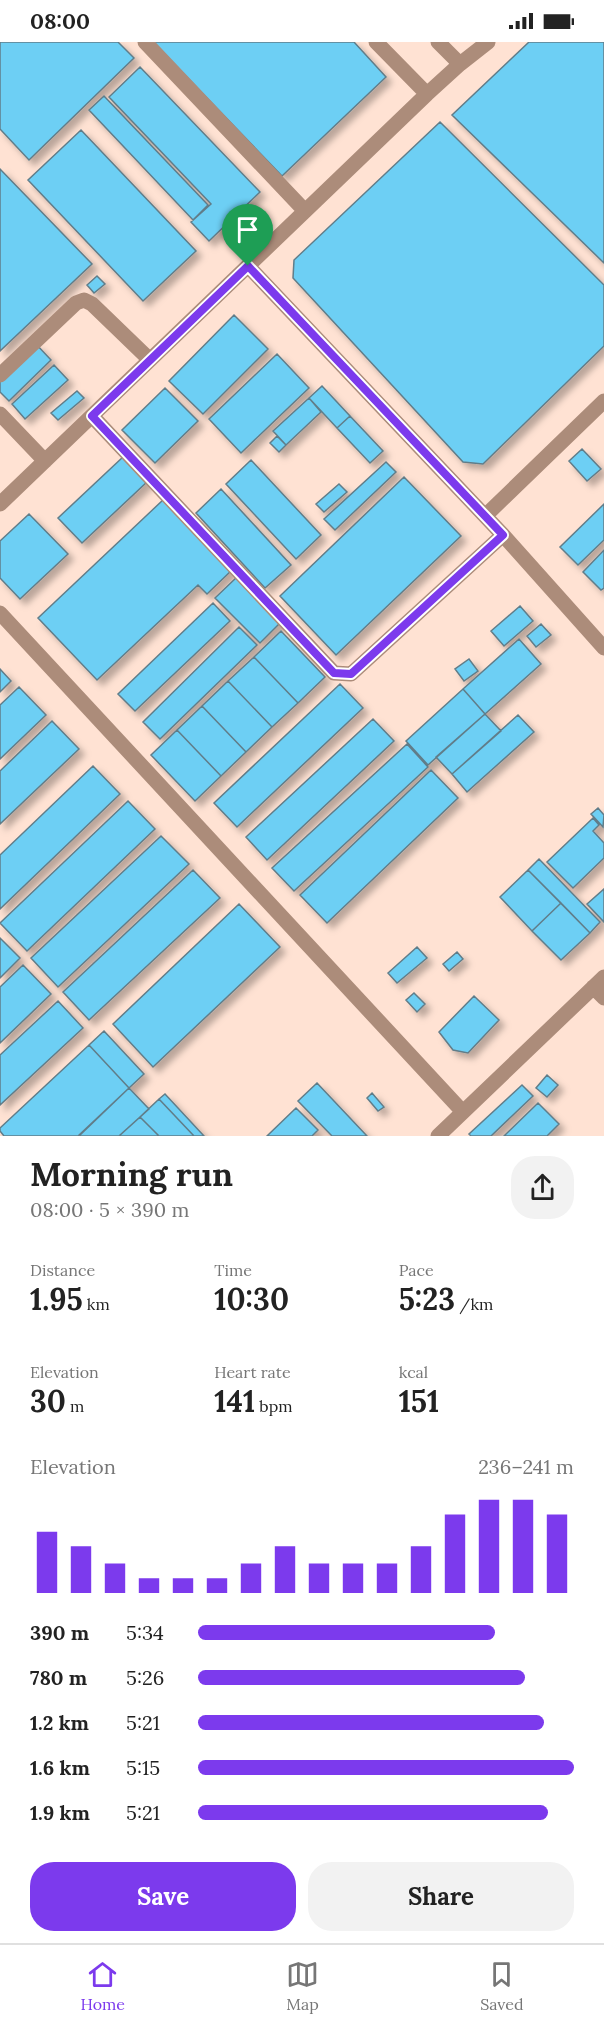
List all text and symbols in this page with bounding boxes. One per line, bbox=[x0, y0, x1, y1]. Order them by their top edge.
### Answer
text: 08:00 bbox=[30, 7, 90, 35]
pin bbox=[222, 204, 273, 266]
icon: arrive bbox=[231, 213, 264, 246]
text: Morning run bbox=[30, 1153, 233, 1195]
button: share bbox=[511, 1156, 574, 1219]
text: 08:00 · 5 × 390 m bbox=[30, 1197, 189, 1222]
text: Distance bbox=[30, 1260, 95, 1280]
text: Time bbox=[214, 1260, 252, 1280]
text: Pace bbox=[399, 1260, 434, 1280]
text: 1.95 bbox=[30, 1280, 83, 1318]
text: 10:30 bbox=[214, 1280, 289, 1318]
text: 5:23 bbox=[399, 1280, 455, 1318]
text: km bbox=[83, 1294, 110, 1314]
text: /km bbox=[455, 1294, 493, 1314]
text: Elevation bbox=[30, 1362, 99, 1382]
text: Heart rate bbox=[214, 1362, 291, 1382]
text: kcal bbox=[399, 1362, 428, 1382]
text: 30 bbox=[30, 1382, 66, 1420]
text: 141 bbox=[214, 1382, 255, 1420]
text: 151 bbox=[399, 1382, 439, 1420]
text: m bbox=[66, 1396, 84, 1416]
text: bpm bbox=[255, 1396, 293, 1416]
text: Elevation bbox=[30, 1454, 116, 1479]
text: 236–241 m bbox=[478, 1454, 574, 1479]
text: 390 m bbox=[30, 1620, 89, 1645]
text: 5:34 bbox=[126, 1620, 164, 1645]
text: 780 m bbox=[30, 1665, 87, 1690]
text: 5:26 bbox=[126, 1665, 164, 1690]
text: 1.2 km bbox=[30, 1710, 89, 1735]
text: 5:21 bbox=[126, 1710, 160, 1735]
text: 1.6 km bbox=[30, 1755, 90, 1780]
text: 5:15 bbox=[126, 1755, 160, 1780]
text: 1.9 km bbox=[30, 1800, 90, 1825]
text: 5:21 bbox=[126, 1800, 160, 1825]
button: Save bbox=[30, 1862, 296, 1931]
button: Share bbox=[308, 1862, 574, 1931]
tab: Home bbox=[81, 1958, 125, 2014]
tab: Map bbox=[286, 1958, 319, 2014]
tab: Saved bbox=[480, 1958, 523, 2014]

